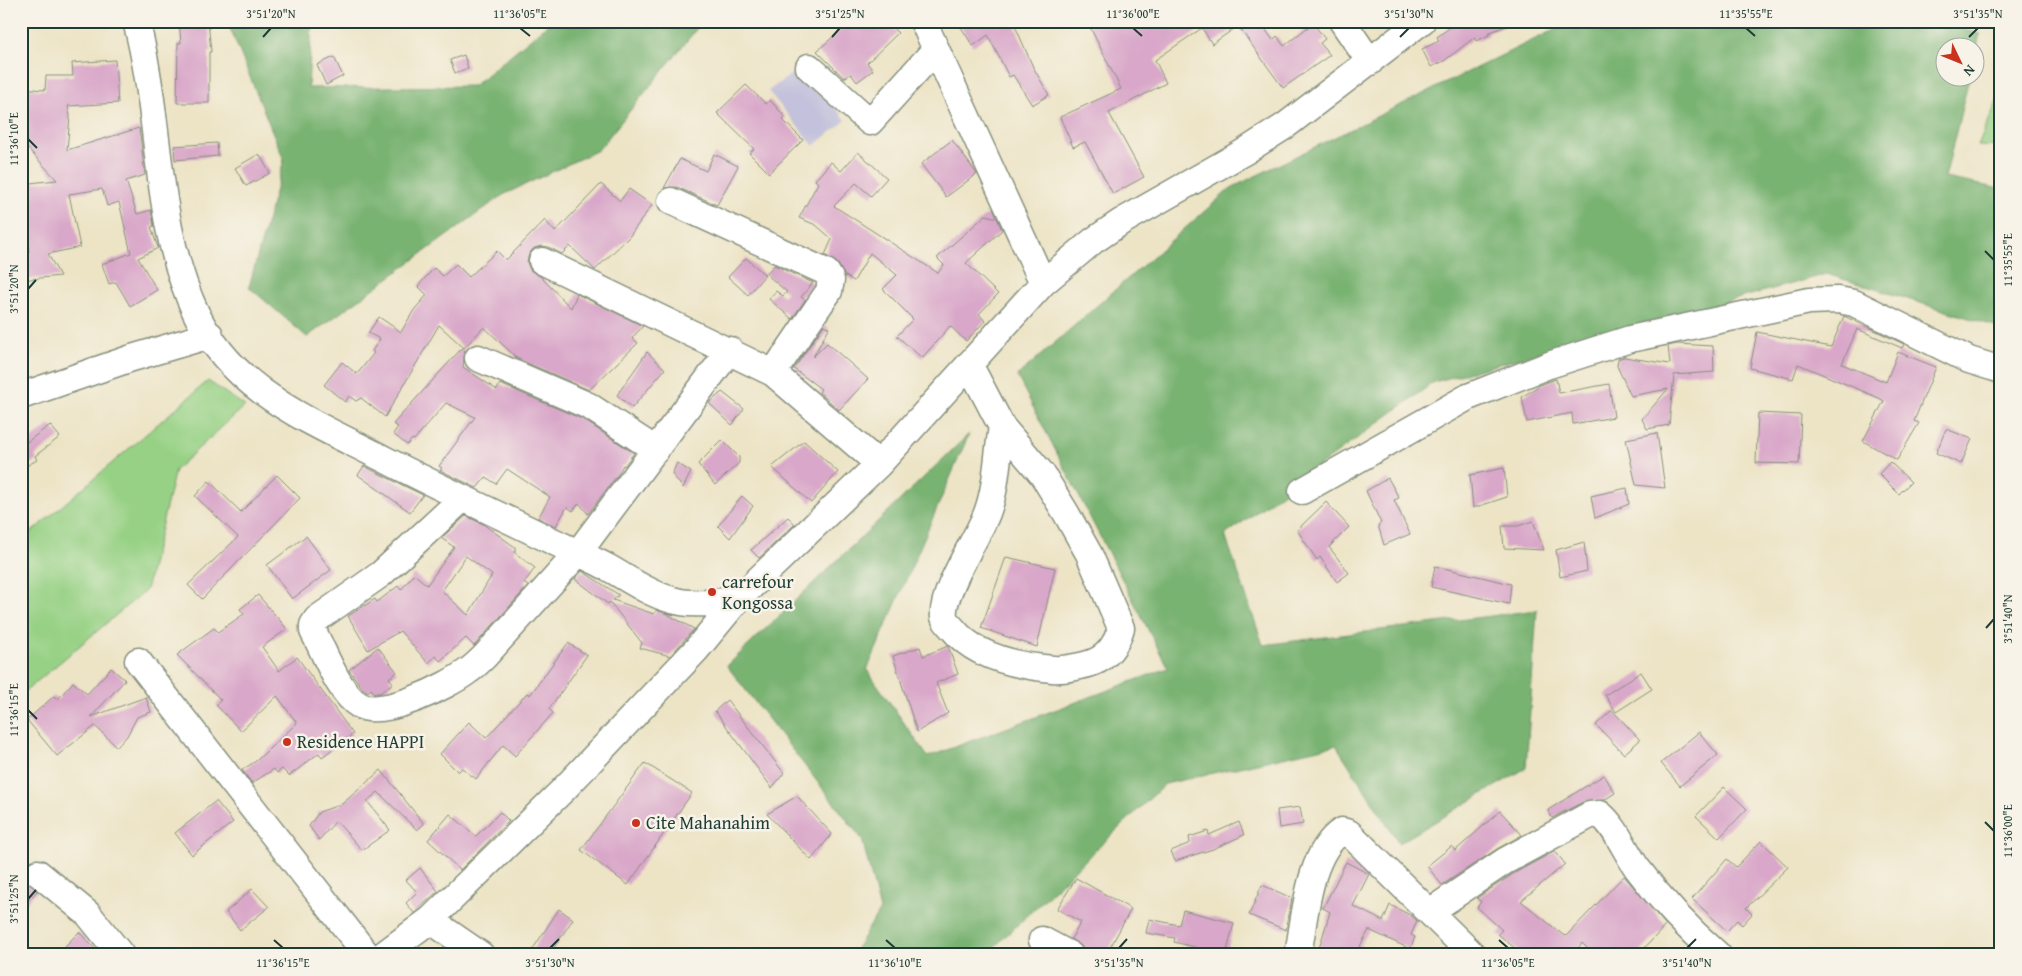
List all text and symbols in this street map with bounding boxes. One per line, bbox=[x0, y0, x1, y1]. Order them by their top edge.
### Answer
text: 3°51'20"N bbox=[246, 5, 296, 22]
text: 11°36'05"E bbox=[493, 5, 547, 22]
text: 3°51'25"N bbox=[815, 5, 865, 22]
text: 11°36'00"E bbox=[1106, 5, 1160, 22]
text: 3°51'30"N bbox=[1384, 5, 1434, 22]
text: 11°35'55"E bbox=[1719, 5, 1773, 22]
text: 3°51'35"N bbox=[1953, 5, 2003, 22]
north arrow bbox=[1934, 38, 1984, 88]
text: N bbox=[1959, 61, 1980, 82]
text: 11°36'10"E bbox=[5, 112, 22, 166]
text: 11°35'55"E bbox=[1999, 233, 2016, 287]
text: 3°51'20"N bbox=[5, 264, 22, 314]
place label: carrefour Kongossa bbox=[722, 568, 794, 616]
marker: carrefour Kongossa bbox=[706, 586, 718, 598]
text: 3°51'40"N bbox=[1999, 594, 2016, 644]
text: 11°36'15"E bbox=[5, 683, 22, 737]
place label: Residence HAPPI bbox=[297, 728, 424, 755]
marker: Residence HAPPI bbox=[281, 736, 293, 748]
text: 11°36'00"E bbox=[1999, 804, 2016, 858]
place label: Cite Mahanahim bbox=[646, 809, 770, 836]
marker: Cite Mahanahim bbox=[630, 817, 642, 829]
text: 3°51'25"N bbox=[5, 874, 22, 924]
text: 11°36'15"E bbox=[256, 954, 310, 971]
text: 3°51'30"N bbox=[525, 954, 575, 971]
text: 11°36'10"E bbox=[868, 954, 922, 971]
text: 3°51'35"N bbox=[1094, 954, 1144, 971]
text: 11°36'05"E bbox=[1481, 954, 1535, 971]
text: 3°51'40"N bbox=[1662, 954, 1712, 971]

